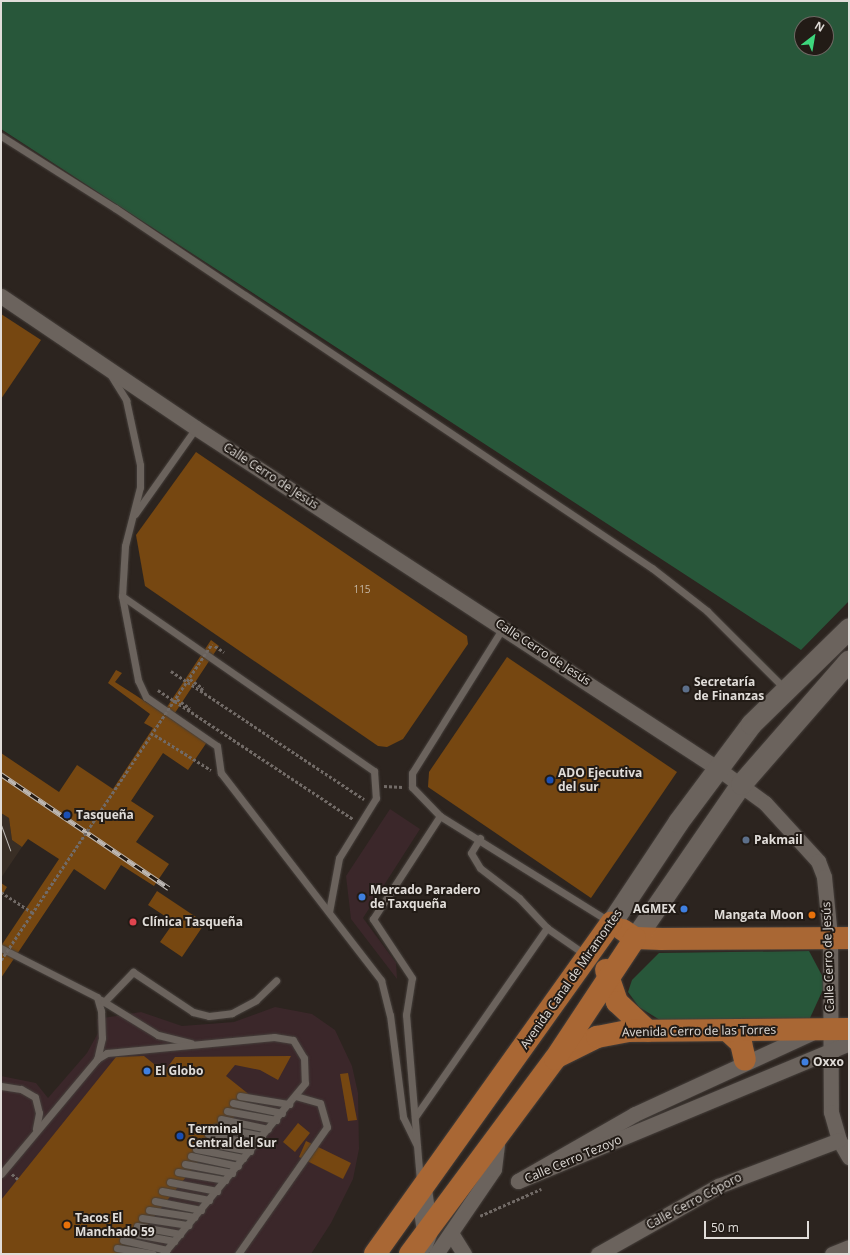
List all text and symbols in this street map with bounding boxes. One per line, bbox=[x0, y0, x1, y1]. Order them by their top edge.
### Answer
north arrow bbox=[794, 16, 834, 56]
text: N bbox=[812, 17, 828, 35]
street label: Calle Cerro de Jesús bbox=[221, 440, 321, 512]
house number: 115 bbox=[353, 584, 371, 596]
street label: Calle Cerro de Jesús bbox=[493, 616, 593, 688]
place label: Secretaría de Finanzas bbox=[694, 675, 764, 703]
marker: Secretaría de Finanzas bbox=[681, 684, 691, 694]
place label: ADO Ejecutiva del sur bbox=[558, 766, 642, 794]
marker: ADO Ejecutiva del sur bbox=[545, 775, 555, 785]
place label: Tasqueña bbox=[76, 808, 134, 822]
marker: Tasqueña bbox=[61, 809, 73, 821]
place label: Pakmail bbox=[754, 833, 803, 847]
marker: Pakmail bbox=[741, 835, 751, 845]
place label: Mercado Paradero de Taxqueña bbox=[370, 883, 480, 911]
marker: Mercado Paradero de Taxqueña bbox=[357, 892, 367, 902]
place label: AGMEX bbox=[633, 902, 676, 916]
street label: Calle Cerro de Jesús bbox=[819, 902, 837, 1012]
marker: AGMEX bbox=[679, 904, 689, 914]
street label: Avenida Canal de Miramontes bbox=[517, 906, 625, 1052]
place label: Mangata Moon bbox=[714, 908, 804, 922]
marker: Mangata Moon bbox=[807, 910, 817, 920]
place label: Clínica Tasqueña bbox=[142, 915, 243, 929]
marker: Clínica Tasqueña bbox=[127, 916, 139, 928]
street label: Avenida Cerro de las Torres bbox=[622, 1022, 776, 1040]
place label: Oxxo bbox=[813, 1055, 844, 1069]
marker: Oxxo bbox=[800, 1057, 810, 1067]
place label: El Globo bbox=[155, 1064, 203, 1078]
marker: El Globo bbox=[142, 1066, 152, 1076]
place label: Terminal Central del Sur bbox=[188, 1122, 277, 1150]
marker: Terminal Central del Sur bbox=[175, 1131, 185, 1141]
street label: Calle Cerro Tezoyo bbox=[522, 1132, 624, 1186]
street label: Calle Cerro Cóporo bbox=[644, 1170, 744, 1232]
place label: Tacos El Manchado 59 bbox=[75, 1211, 155, 1239]
scale bar bbox=[706, 1213, 811, 1239]
text: 50 m bbox=[711, 1219, 739, 1236]
marker: Tacos El Manchado 59 bbox=[62, 1220, 72, 1230]

